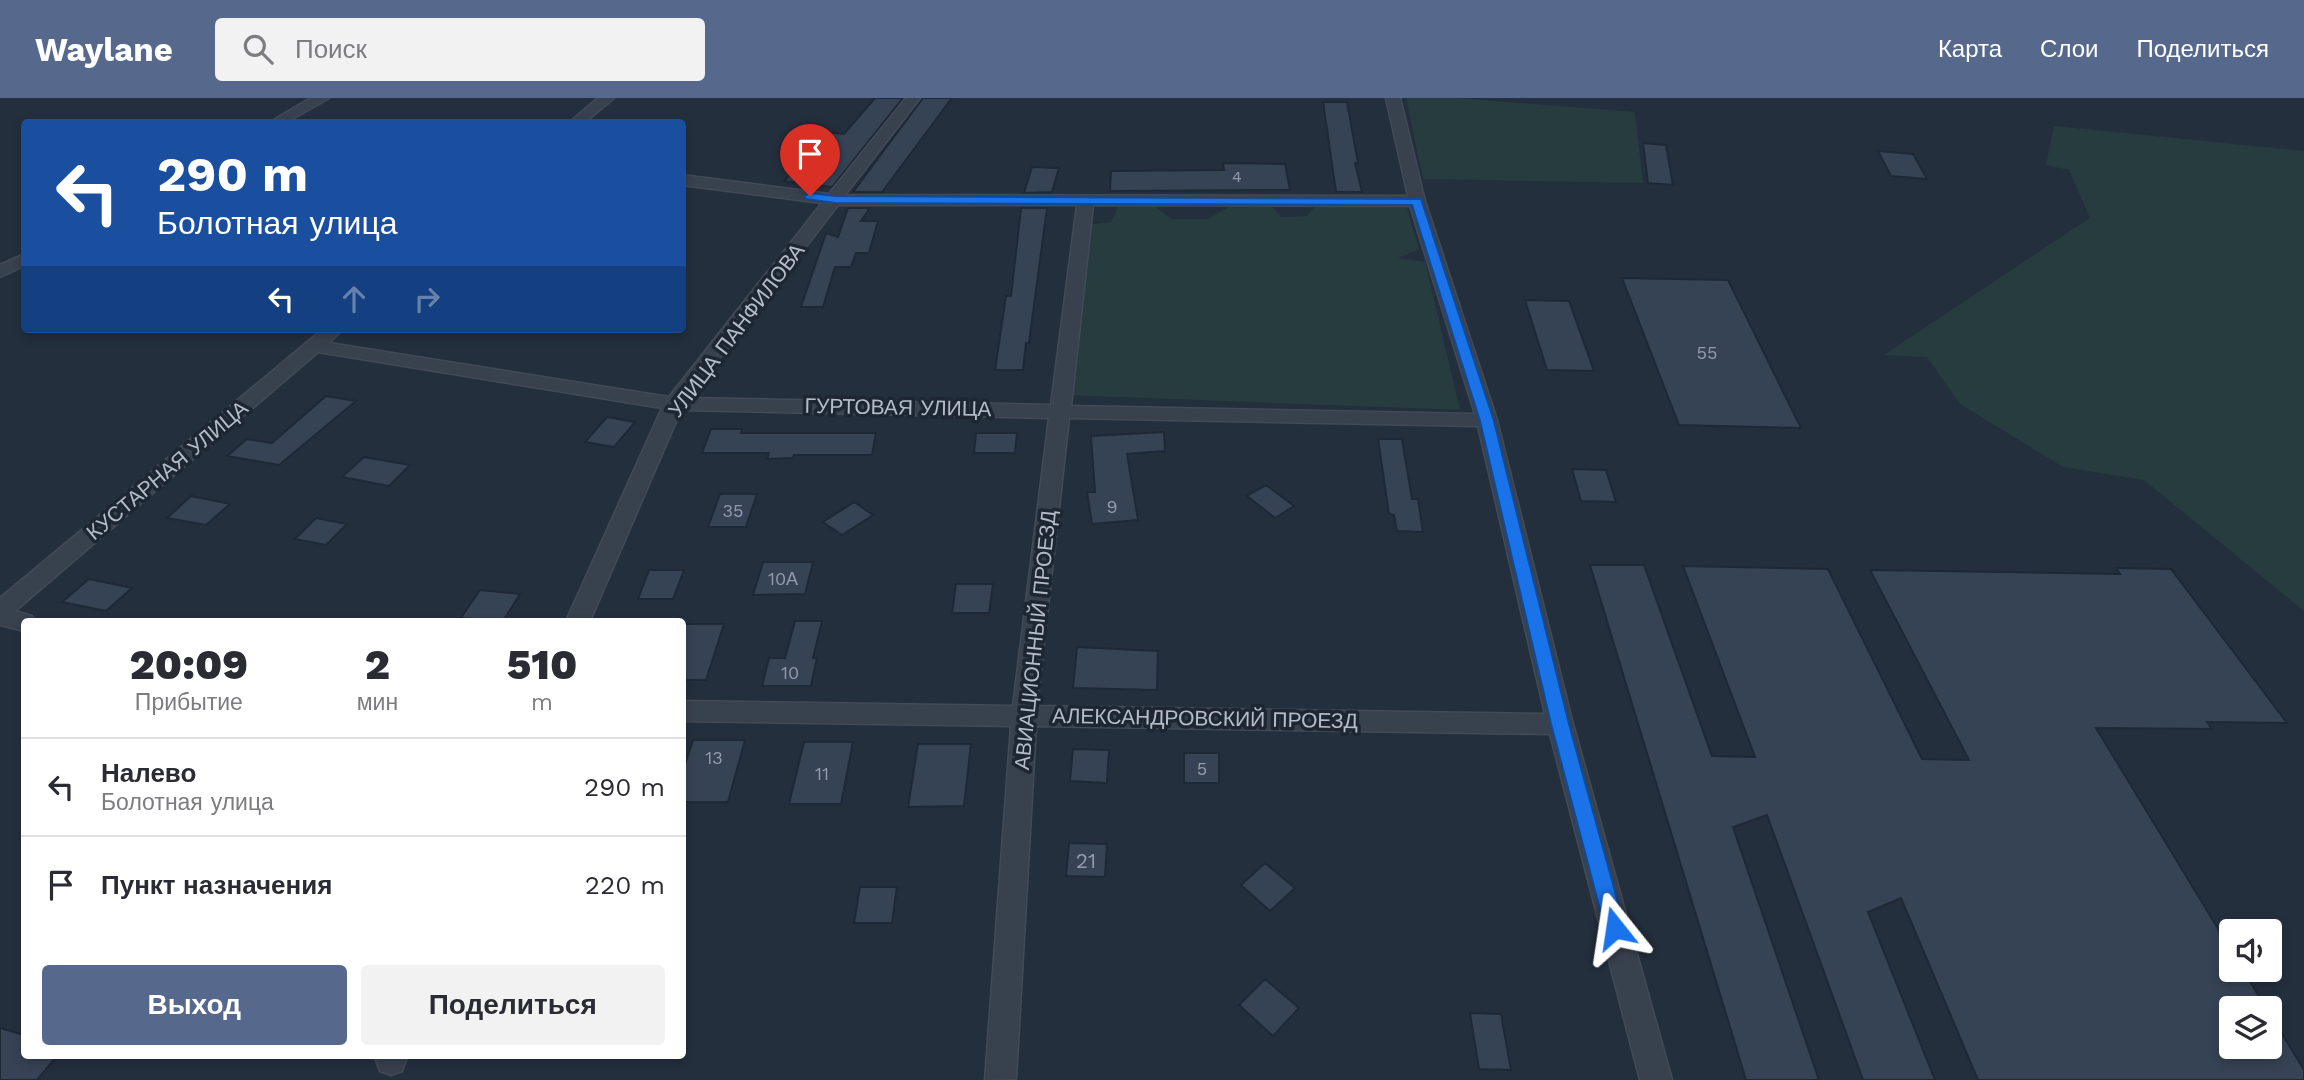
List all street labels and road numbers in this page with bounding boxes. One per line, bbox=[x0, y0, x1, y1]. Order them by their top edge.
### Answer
street label: УЛИЦА ПАНФИЛОВА bbox=[663, 238, 809, 422]
street label: ГУРТОВАЯ УЛИЦА bbox=[804, 393, 992, 421]
street label: КУСТАРНАЯ УЛИЦА bbox=[81, 395, 253, 545]
street label: АВИАЦИОННЫЙ ПРОЕЗД bbox=[1009, 509, 1061, 771]
street label: АЛЕКСАНДРОВСКИЙ ПРОЕЗД bbox=[1052, 703, 1358, 733]

